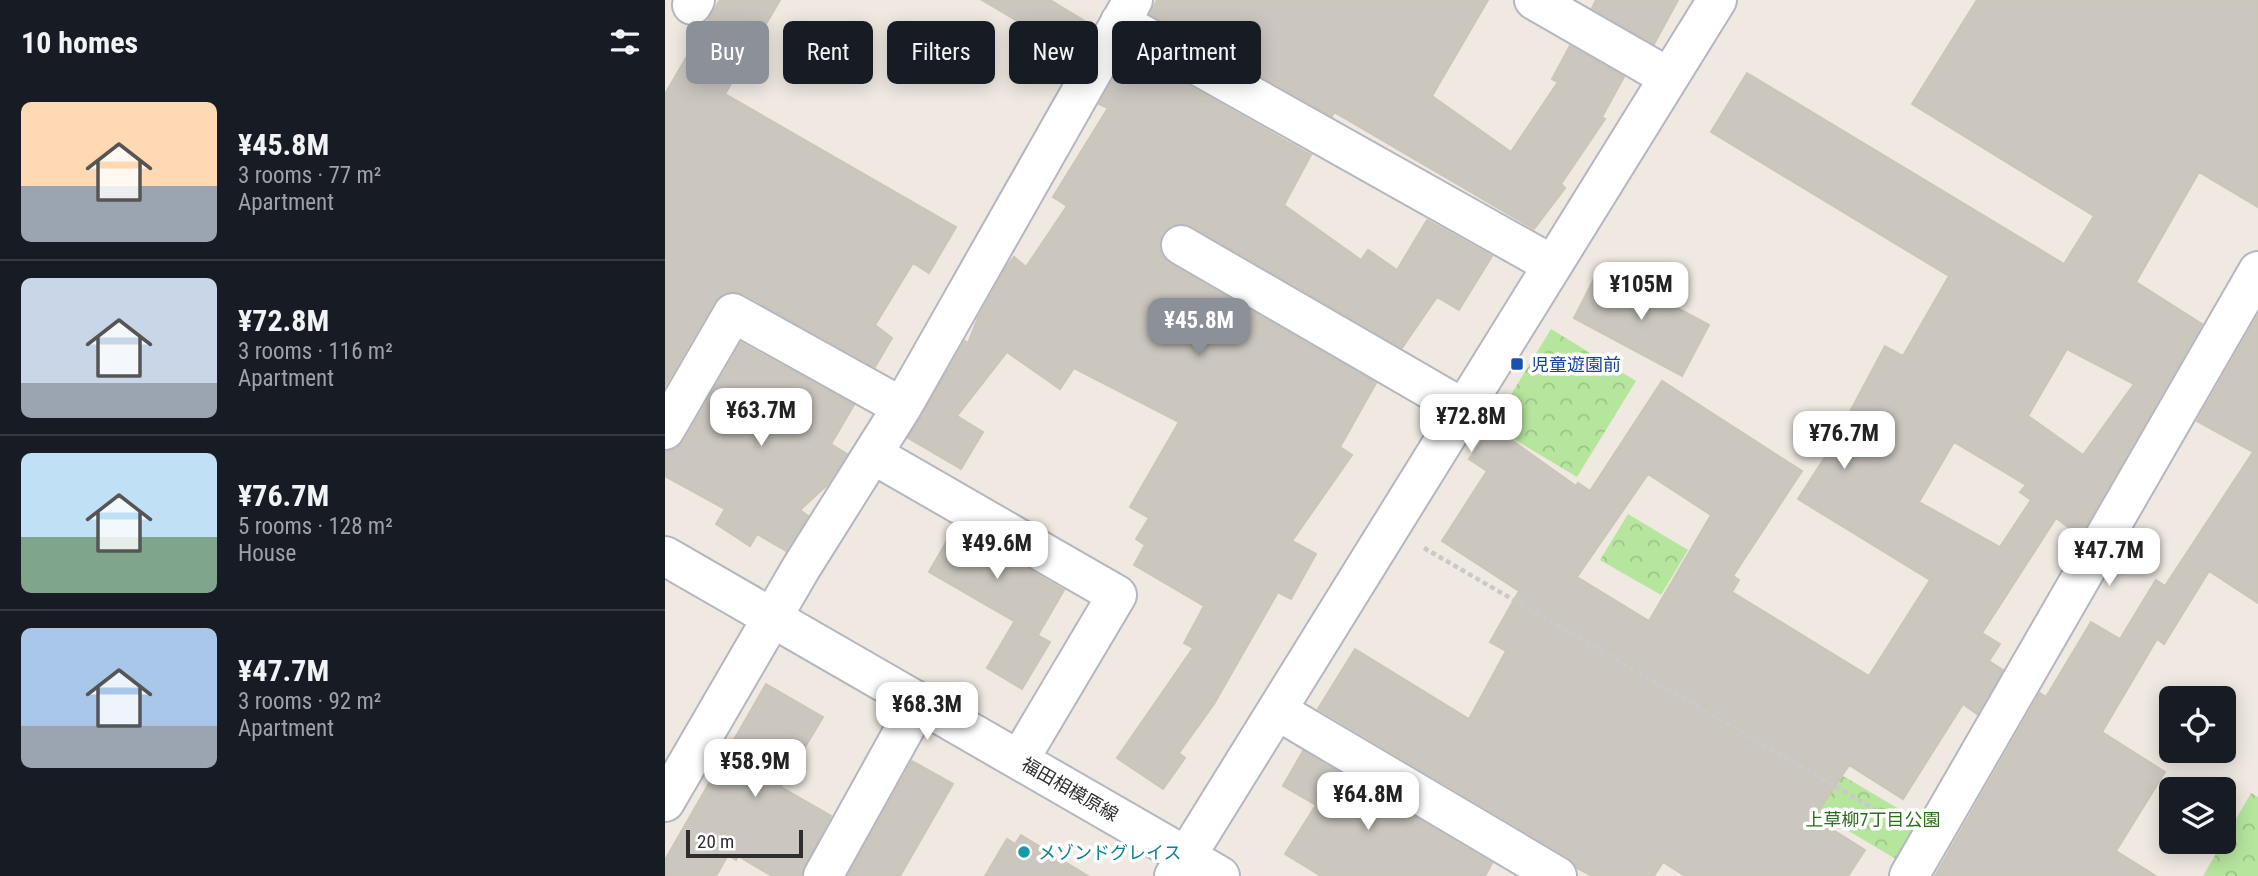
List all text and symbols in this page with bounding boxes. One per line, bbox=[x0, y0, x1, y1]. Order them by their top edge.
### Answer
chip: Buy bbox=[686, 21, 769, 84]
chip: Rent bbox=[783, 21, 873, 84]
chip: Filters bbox=[887, 21, 995, 84]
chip: New bbox=[1009, 21, 1098, 84]
chip: Apartment bbox=[1112, 21, 1261, 84]
icon: filters bbox=[606, 23, 644, 61]
text: 10 homes bbox=[21, 25, 138, 60]
text: ¥45.8M bbox=[238, 127, 329, 162]
icon: home bbox=[77, 130, 161, 214]
text: 3 rooms · 77 m² bbox=[238, 162, 381, 189]
text: Apartment bbox=[238, 189, 334, 216]
pin: ¥105M bbox=[1592, 262, 1690, 322]
text: ¥105M bbox=[1609, 271, 1673, 298]
pin: ¥45.8M bbox=[1142, 298, 1256, 358]
text: ¥72.8M bbox=[238, 303, 329, 338]
icon: home bbox=[77, 306, 161, 390]
text: ¥45.8M bbox=[1164, 307, 1234, 334]
text: 3 rooms · 116 m² bbox=[238, 338, 393, 365]
place label: 児童遊園前 bbox=[1531, 354, 1621, 375]
marker: 児童遊園前 bbox=[1509, 356, 1525, 372]
text: Apartment bbox=[238, 365, 334, 392]
pin: ¥63.7M bbox=[704, 388, 818, 448]
pin: ¥72.8M bbox=[1414, 394, 1528, 454]
text: ¥63.7M bbox=[726, 397, 796, 424]
text: ¥72.8M bbox=[1436, 403, 1506, 430]
pin: ¥76.7M bbox=[1787, 412, 1901, 471]
text: ¥76.7M bbox=[1809, 420, 1879, 447]
text: ¥76.7M bbox=[238, 478, 329, 513]
icon: home bbox=[77, 481, 161, 565]
text: 5 rooms · 128 m² bbox=[238, 513, 393, 540]
pin: ¥49.6M bbox=[940, 522, 1054, 581]
pin: ¥47.7M bbox=[2052, 528, 2166, 588]
text: ¥49.6M bbox=[962, 530, 1032, 557]
text: ¥47.7M bbox=[2074, 537, 2144, 564]
text: House bbox=[238, 540, 296, 567]
text: ¥47.7M bbox=[238, 653, 329, 688]
icon: home bbox=[77, 656, 161, 740]
pin: ¥68.3M bbox=[870, 682, 984, 742]
map controls bbox=[2159, 686, 2236, 854]
button: locate bbox=[2159, 686, 2236, 763]
text: 3 rooms · 92 m² bbox=[238, 688, 381, 715]
text: ¥68.3M bbox=[892, 691, 962, 718]
text: Apartment bbox=[238, 715, 334, 742]
pin: ¥58.9M bbox=[698, 740, 812, 799]
text: ¥58.9M bbox=[720, 748, 790, 775]
street label: 福田相模原線 bbox=[1018, 753, 1122, 825]
pin: ¥64.8M bbox=[1311, 772, 1425, 832]
button: layers bbox=[2159, 777, 2236, 854]
text: ¥64.8M bbox=[1333, 781, 1403, 808]
park label: 上草柳7丁目公園 bbox=[1806, 809, 1940, 830]
scale bar bbox=[686, 827, 803, 859]
text: 20 m bbox=[697, 830, 734, 853]
place label: メゾンドグレイス bbox=[1038, 842, 1181, 863]
marker: メゾンドグレイス bbox=[1016, 844, 1032, 860]

